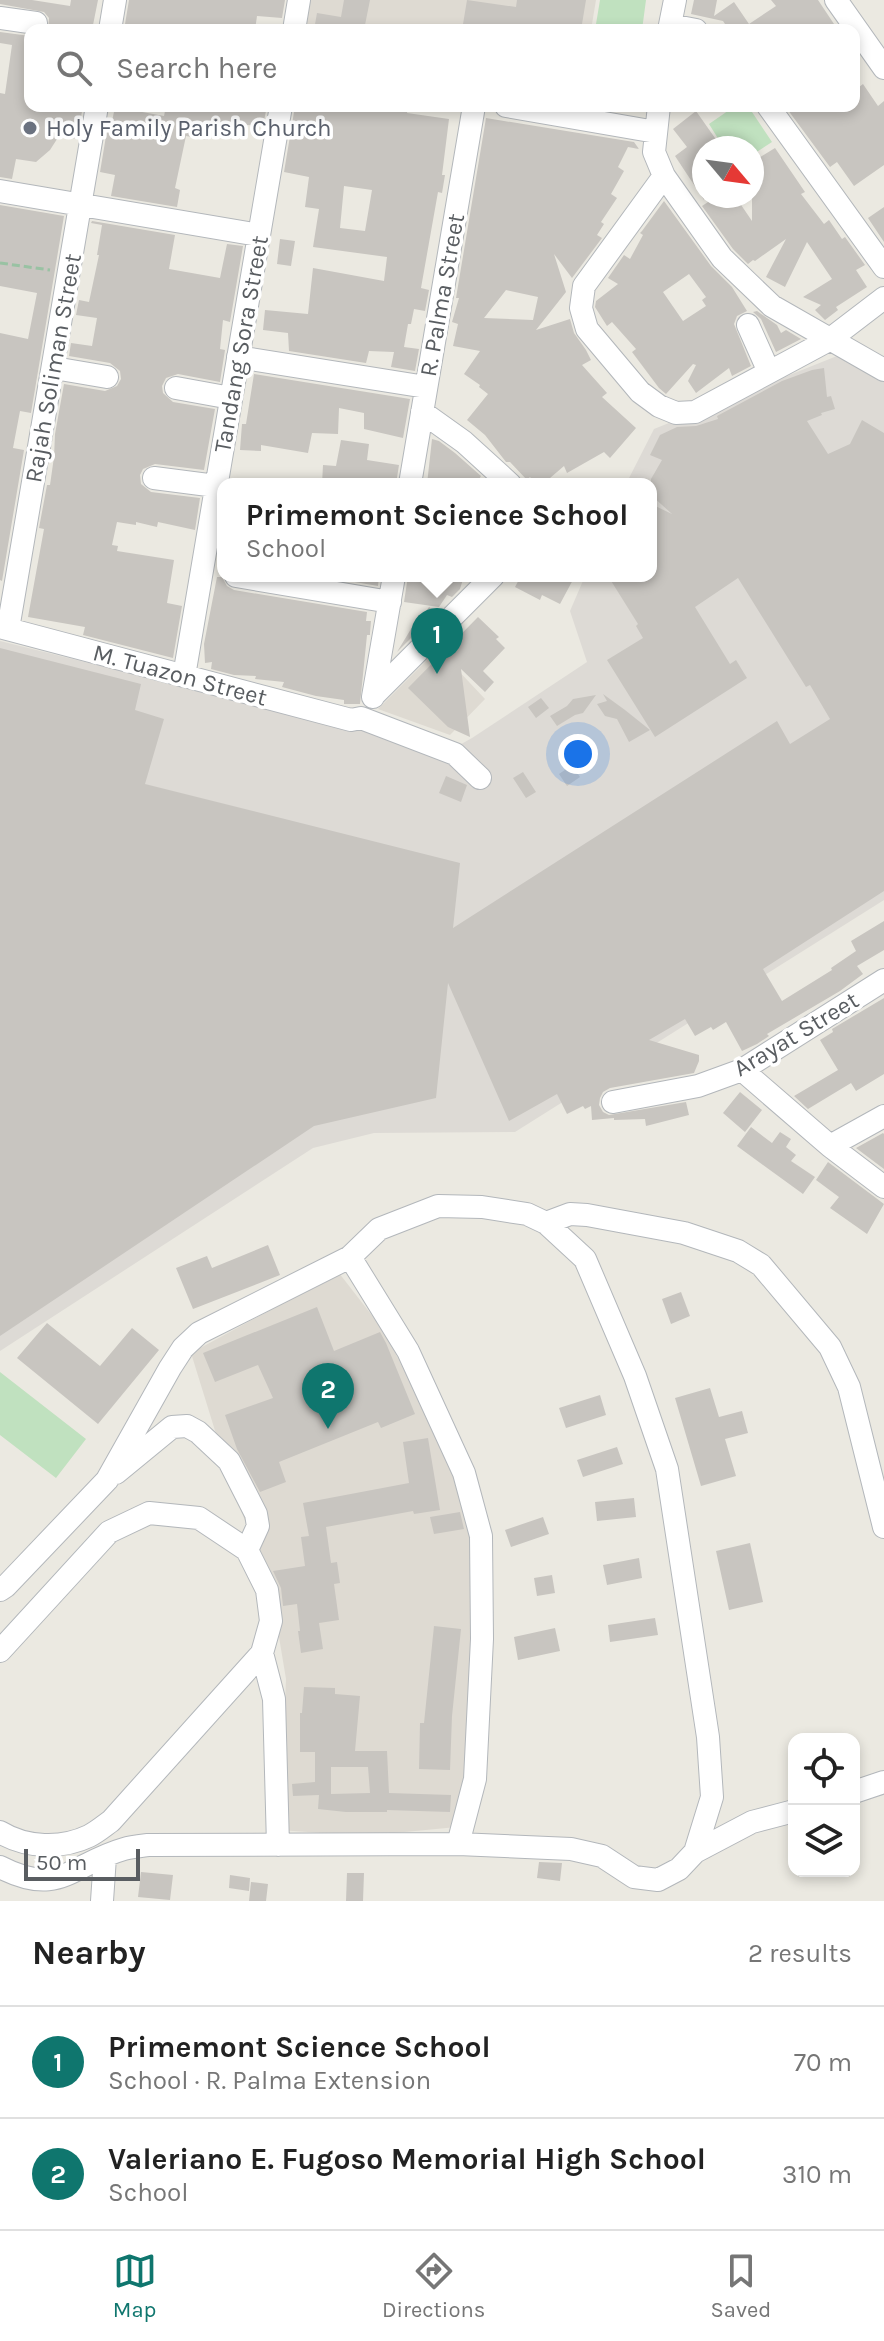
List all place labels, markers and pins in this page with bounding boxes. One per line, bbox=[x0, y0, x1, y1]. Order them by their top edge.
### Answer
place label: Holy Family Parish Church bbox=[46, 114, 332, 142]
marker: Holy Family Parish Church bbox=[21, 119, 39, 137]
pin: 1 bbox=[411, 608, 463, 674]
pin: 2 bbox=[302, 1363, 354, 1429]

